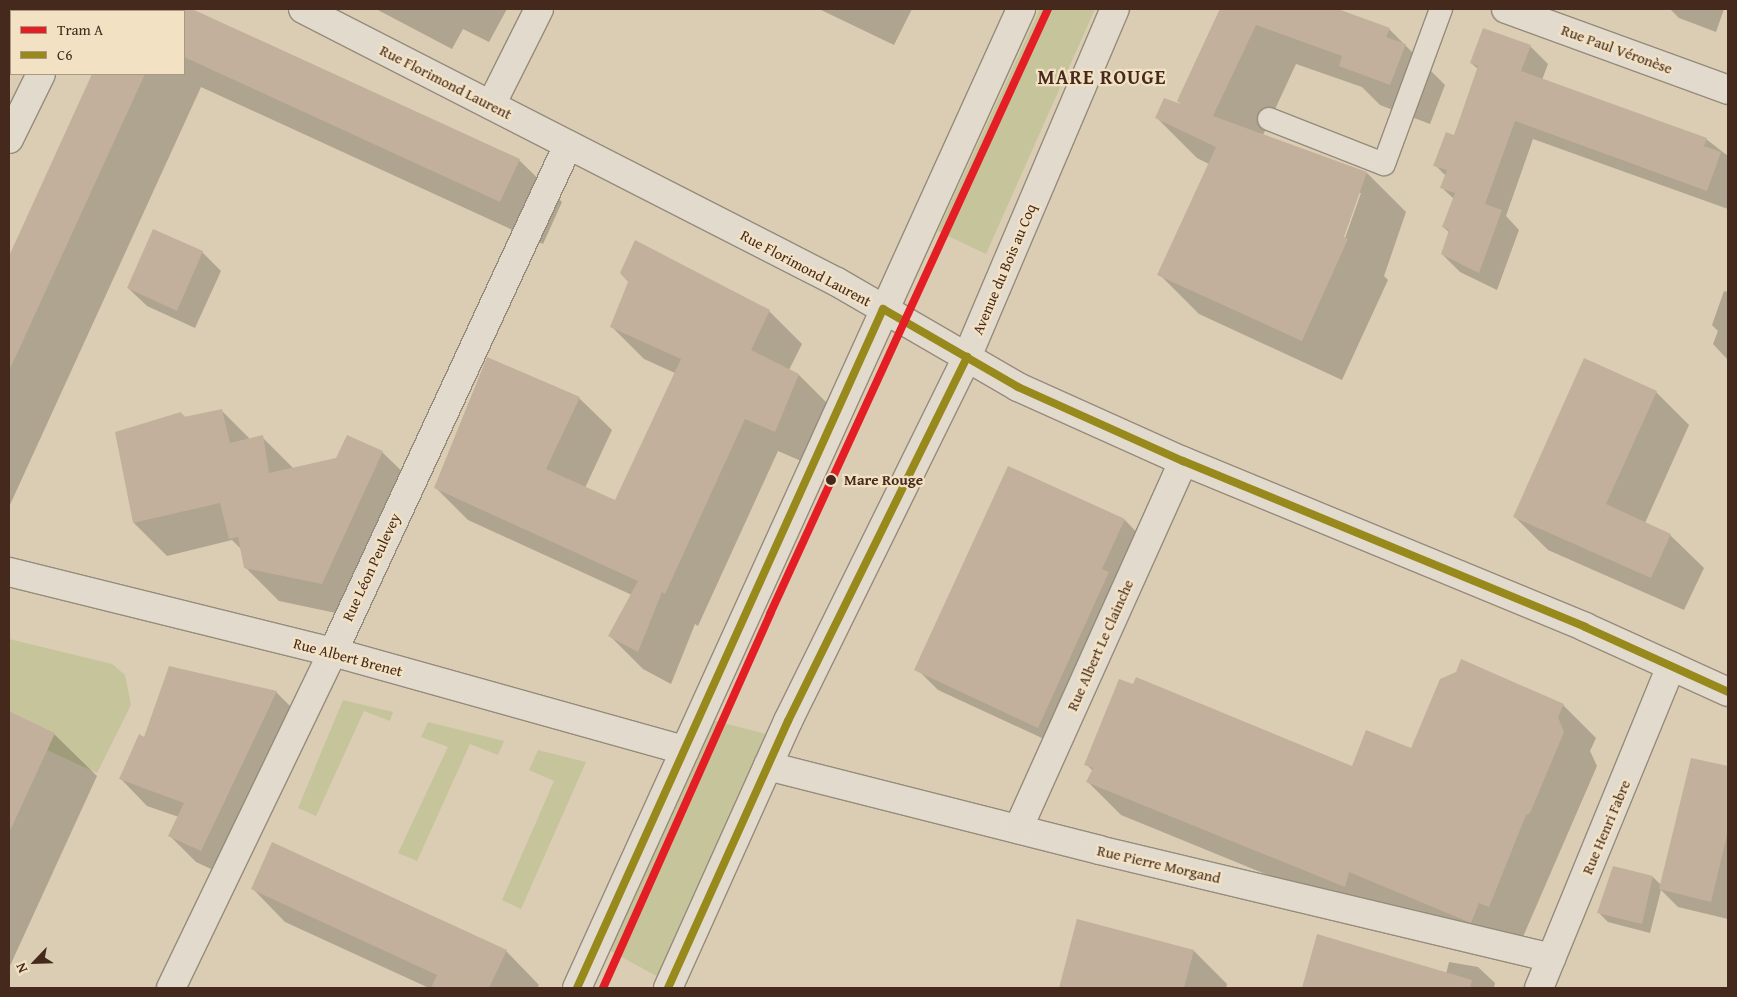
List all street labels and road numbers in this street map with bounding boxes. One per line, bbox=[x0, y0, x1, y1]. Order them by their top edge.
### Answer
street label: Rue Paul Véronèse bbox=[1559, 21, 1675, 77]
street label: Rue Florimond Laurent bbox=[377, 41, 515, 123]
street label: Avenue du Bois au Coq bbox=[968, 201, 1040, 337]
street label: Rue Florimond Laurent bbox=[738, 226, 874, 310]
street label: Rue Léon Peulevey bbox=[338, 510, 404, 624]
street label: Rue Albert Le Clainche bbox=[1063, 577, 1137, 713]
street label: Rue Albert Brenet bbox=[291, 634, 405, 680]
street label: Rue Henri Fabre bbox=[1578, 777, 1634, 877]
street label: Rue Pierre Morgand bbox=[1096, 841, 1222, 887]

